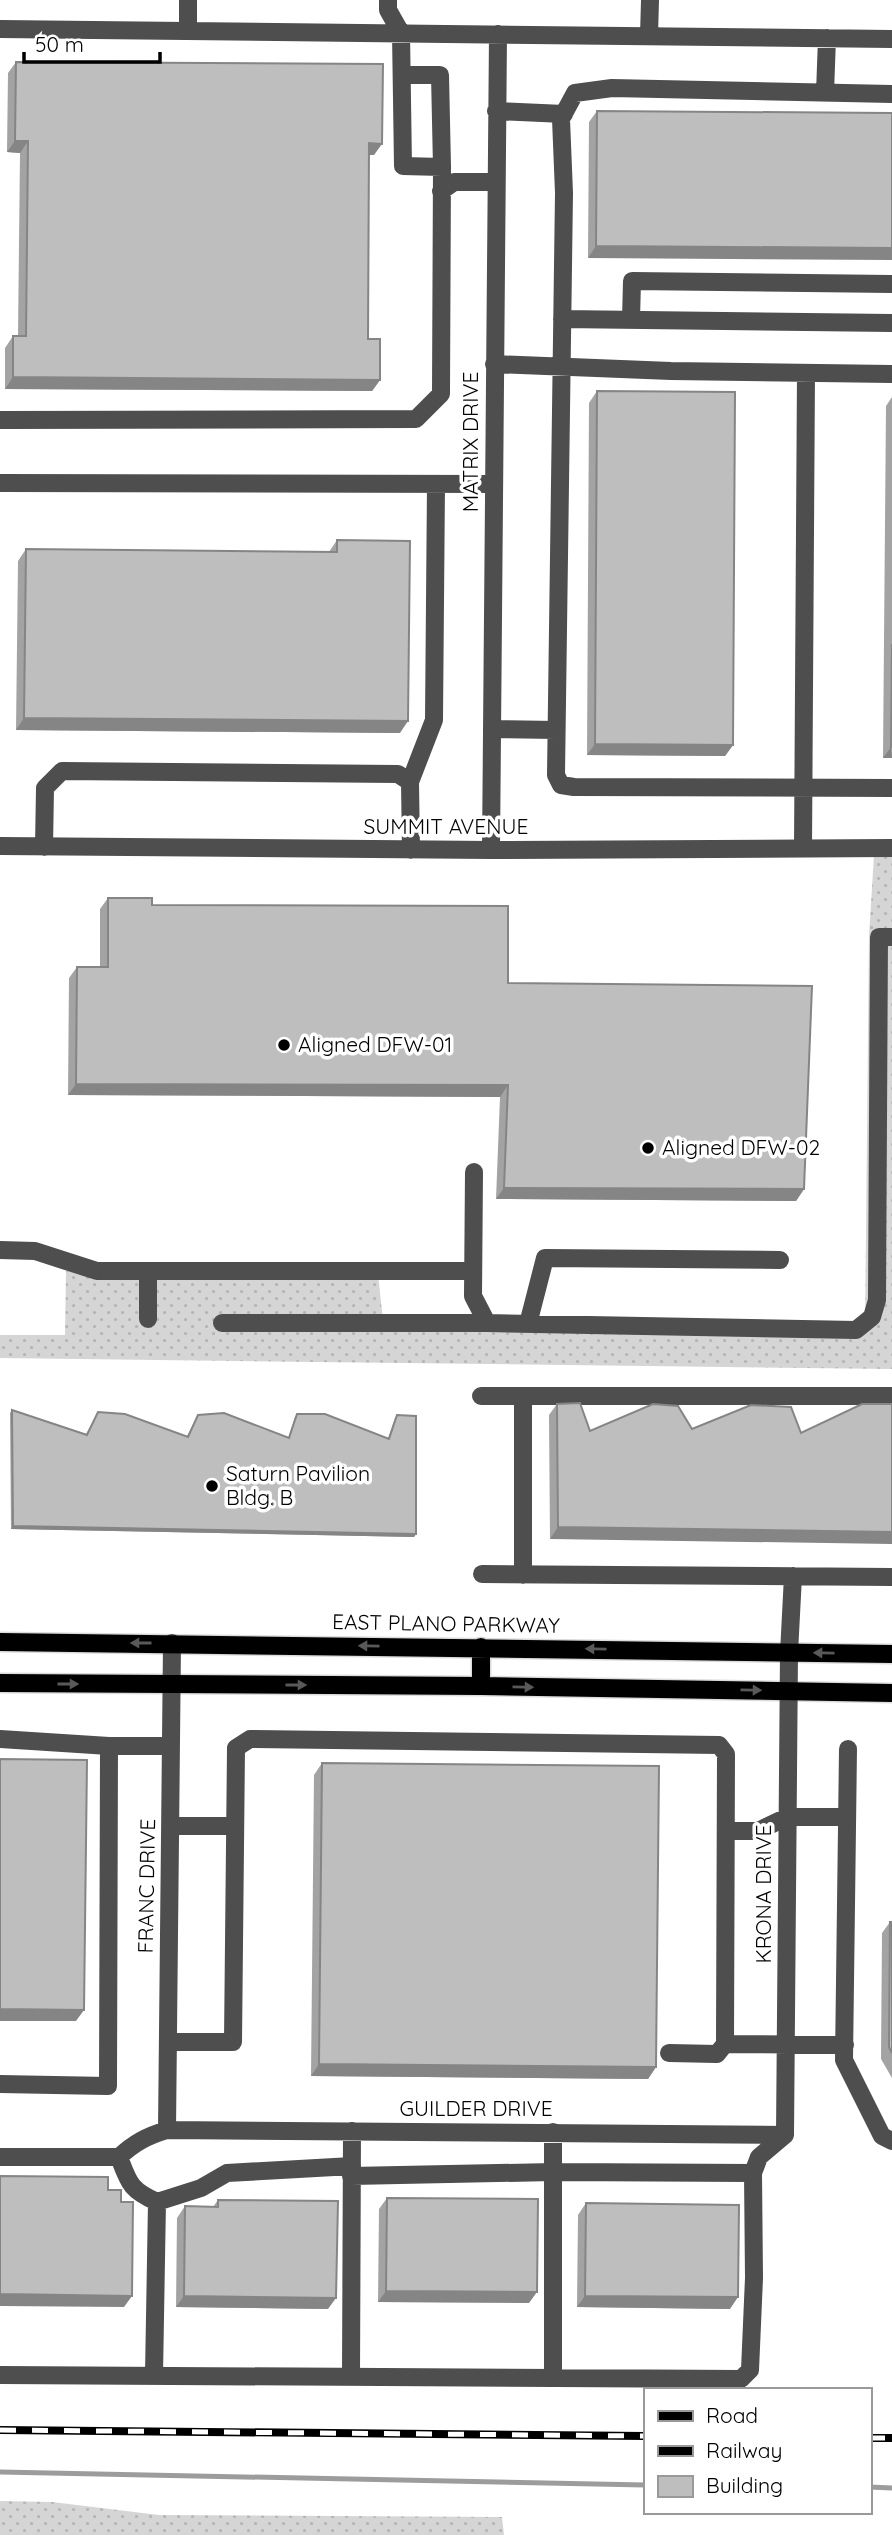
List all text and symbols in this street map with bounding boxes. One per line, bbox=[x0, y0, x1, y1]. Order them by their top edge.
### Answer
scale bar bbox=[24, 21, 161, 65]
text: 50 m bbox=[35, 31, 84, 57]
street label: MATRIX DRIVE bbox=[457, 372, 483, 512]
street label: SUMMIT AVENUE bbox=[364, 813, 528, 839]
place label: Aligned DFW-01 bbox=[298, 1031, 452, 1057]
marker: Aligned DFW-01 bbox=[276, 1037, 292, 1053]
place label: Aligned DFW-02 bbox=[662, 1134, 820, 1160]
marker: Aligned DFW-02 bbox=[640, 1140, 656, 1156]
place label: Saturn Pavilion Bldg. B bbox=[226, 1460, 370, 1510]
marker: Saturn Pavilion Bldg. B bbox=[204, 1478, 220, 1494]
street label: EAST PLANO PARKWAY bbox=[332, 1608, 560, 1638]
one-way arrow bbox=[130, 1637, 152, 1649]
one-way arrow bbox=[358, 1640, 380, 1651]
one-way arrow bbox=[585, 1643, 607, 1655]
one-way arrow bbox=[813, 1647, 835, 1659]
one-way arrow bbox=[57, 1678, 79, 1690]
one-way arrow bbox=[285, 1679, 307, 1691]
one-way arrow bbox=[512, 1681, 534, 1692]
one-way arrow bbox=[740, 1684, 762, 1696]
street label: FRANC DRIVE bbox=[132, 1818, 160, 1953]
street label: KRONA DRIVE bbox=[750, 1824, 776, 1964]
street label: GUILDER DRIVE bbox=[399, 2095, 553, 2121]
legend bbox=[644, 2388, 871, 2514]
text: Road bbox=[706, 2402, 758, 2428]
text: Railway bbox=[706, 2437, 782, 2463]
text: Building bbox=[706, 2472, 783, 2498]

